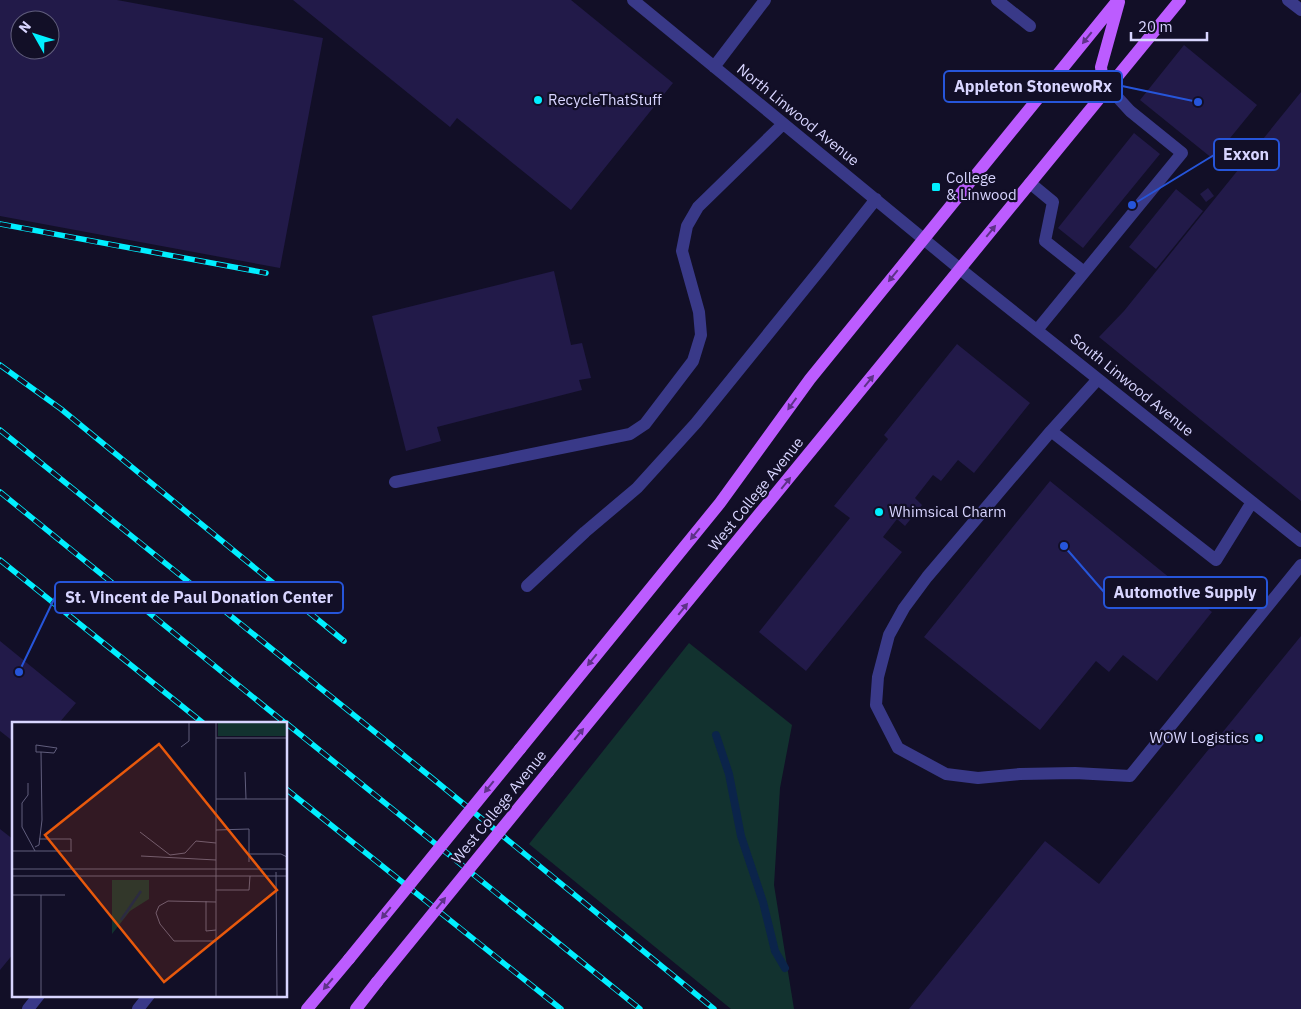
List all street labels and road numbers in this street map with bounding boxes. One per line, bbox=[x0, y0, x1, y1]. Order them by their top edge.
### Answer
street label: North Linwood Avenue bbox=[733, 59, 863, 170]
street label: South Linwood Avenue bbox=[1067, 329, 1198, 440]
street label: West College Avenue bbox=[704, 433, 807, 554]
street label: West College Avenue bbox=[447, 746, 550, 867]

